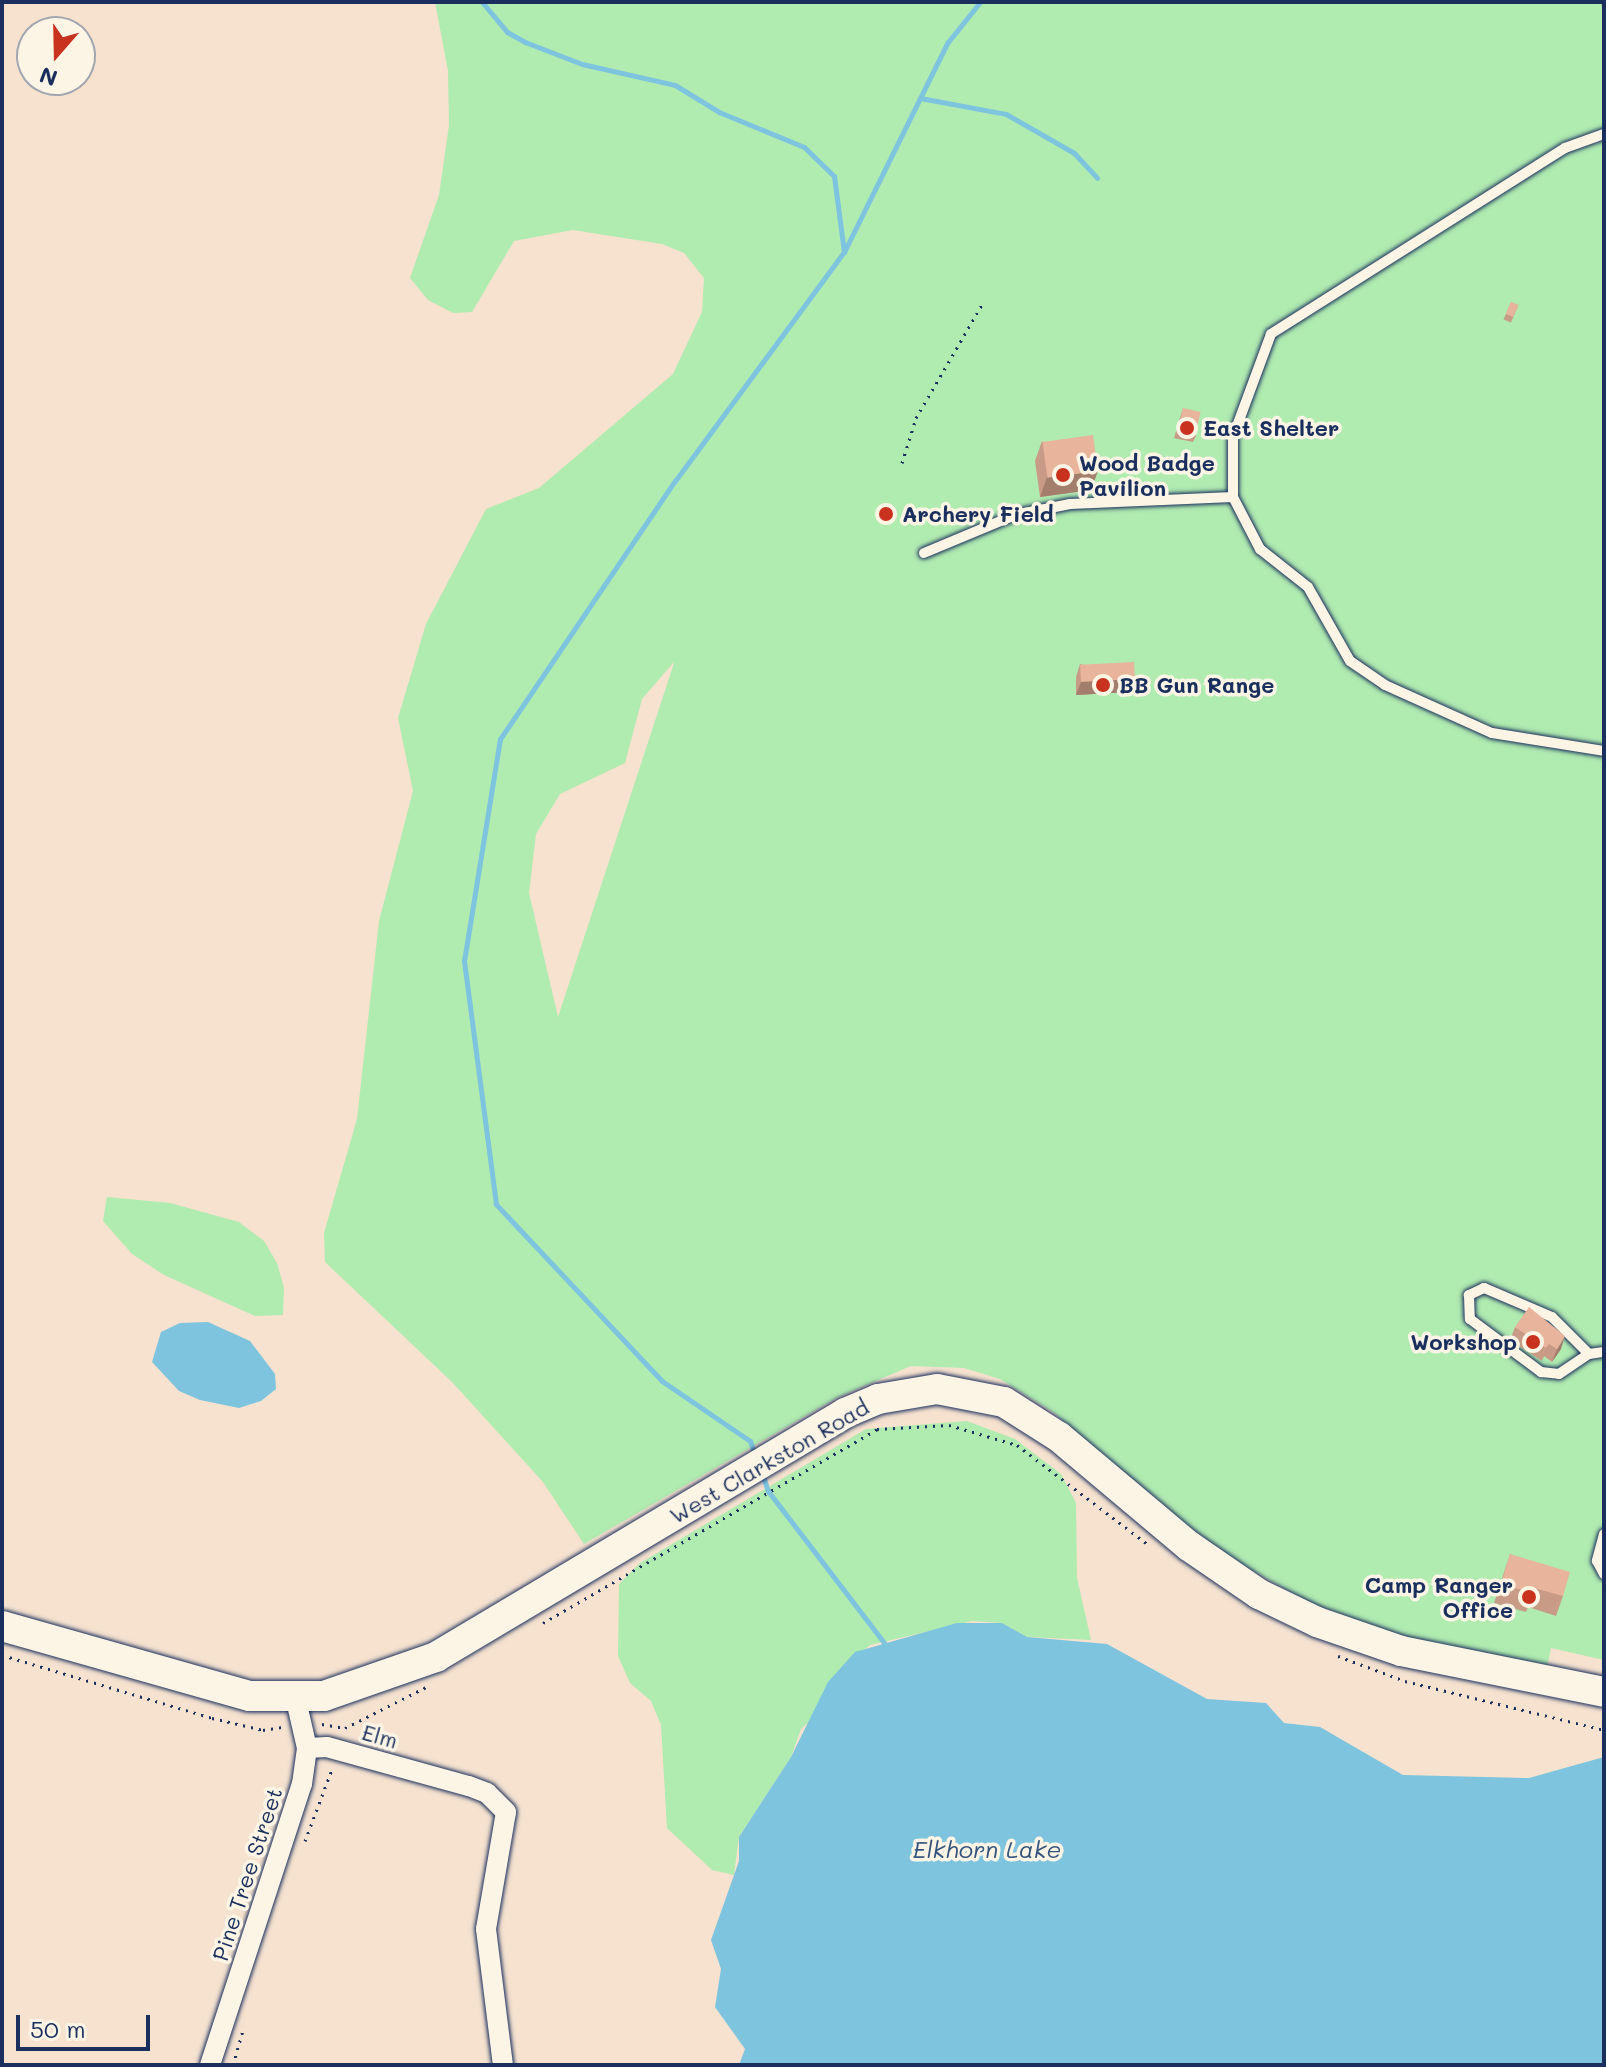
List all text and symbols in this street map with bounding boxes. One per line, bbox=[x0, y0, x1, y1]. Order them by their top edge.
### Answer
north arrow bbox=[16, 16, 96, 96]
text: N bbox=[36, 61, 61, 94]
place label: East Shelter bbox=[1203, 415, 1339, 441]
marker: East Shelter bbox=[1178, 419, 1196, 437]
place label: Wood Badge Pavilion bbox=[1079, 449, 1215, 500]
marker: Wood Badge Pavilion bbox=[1054, 466, 1072, 484]
place label: Archery Field bbox=[902, 501, 1054, 527]
marker: Archery Field bbox=[877, 505, 895, 523]
place label: BB Gun Range bbox=[1119, 672, 1274, 698]
marker: BB Gun Range bbox=[1094, 676, 1112, 694]
place label: Workshop bbox=[1410, 1329, 1517, 1355]
marker: Workshop bbox=[1524, 1333, 1542, 1351]
street label: West Clarkston Road bbox=[665, 1393, 873, 1529]
place label: Camp Ranger Office bbox=[1365, 1571, 1513, 1622]
marker: Camp Ranger Office bbox=[1520, 1588, 1538, 1606]
street label: Elm bbox=[359, 1718, 401, 1754]
street label: Pine Tree Street bbox=[207, 1784, 287, 1964]
water label: Elkhorn Lake bbox=[913, 1835, 1061, 1863]
scale bar bbox=[20, 1999, 154, 2049]
text: 50 m bbox=[30, 2013, 86, 2044]

